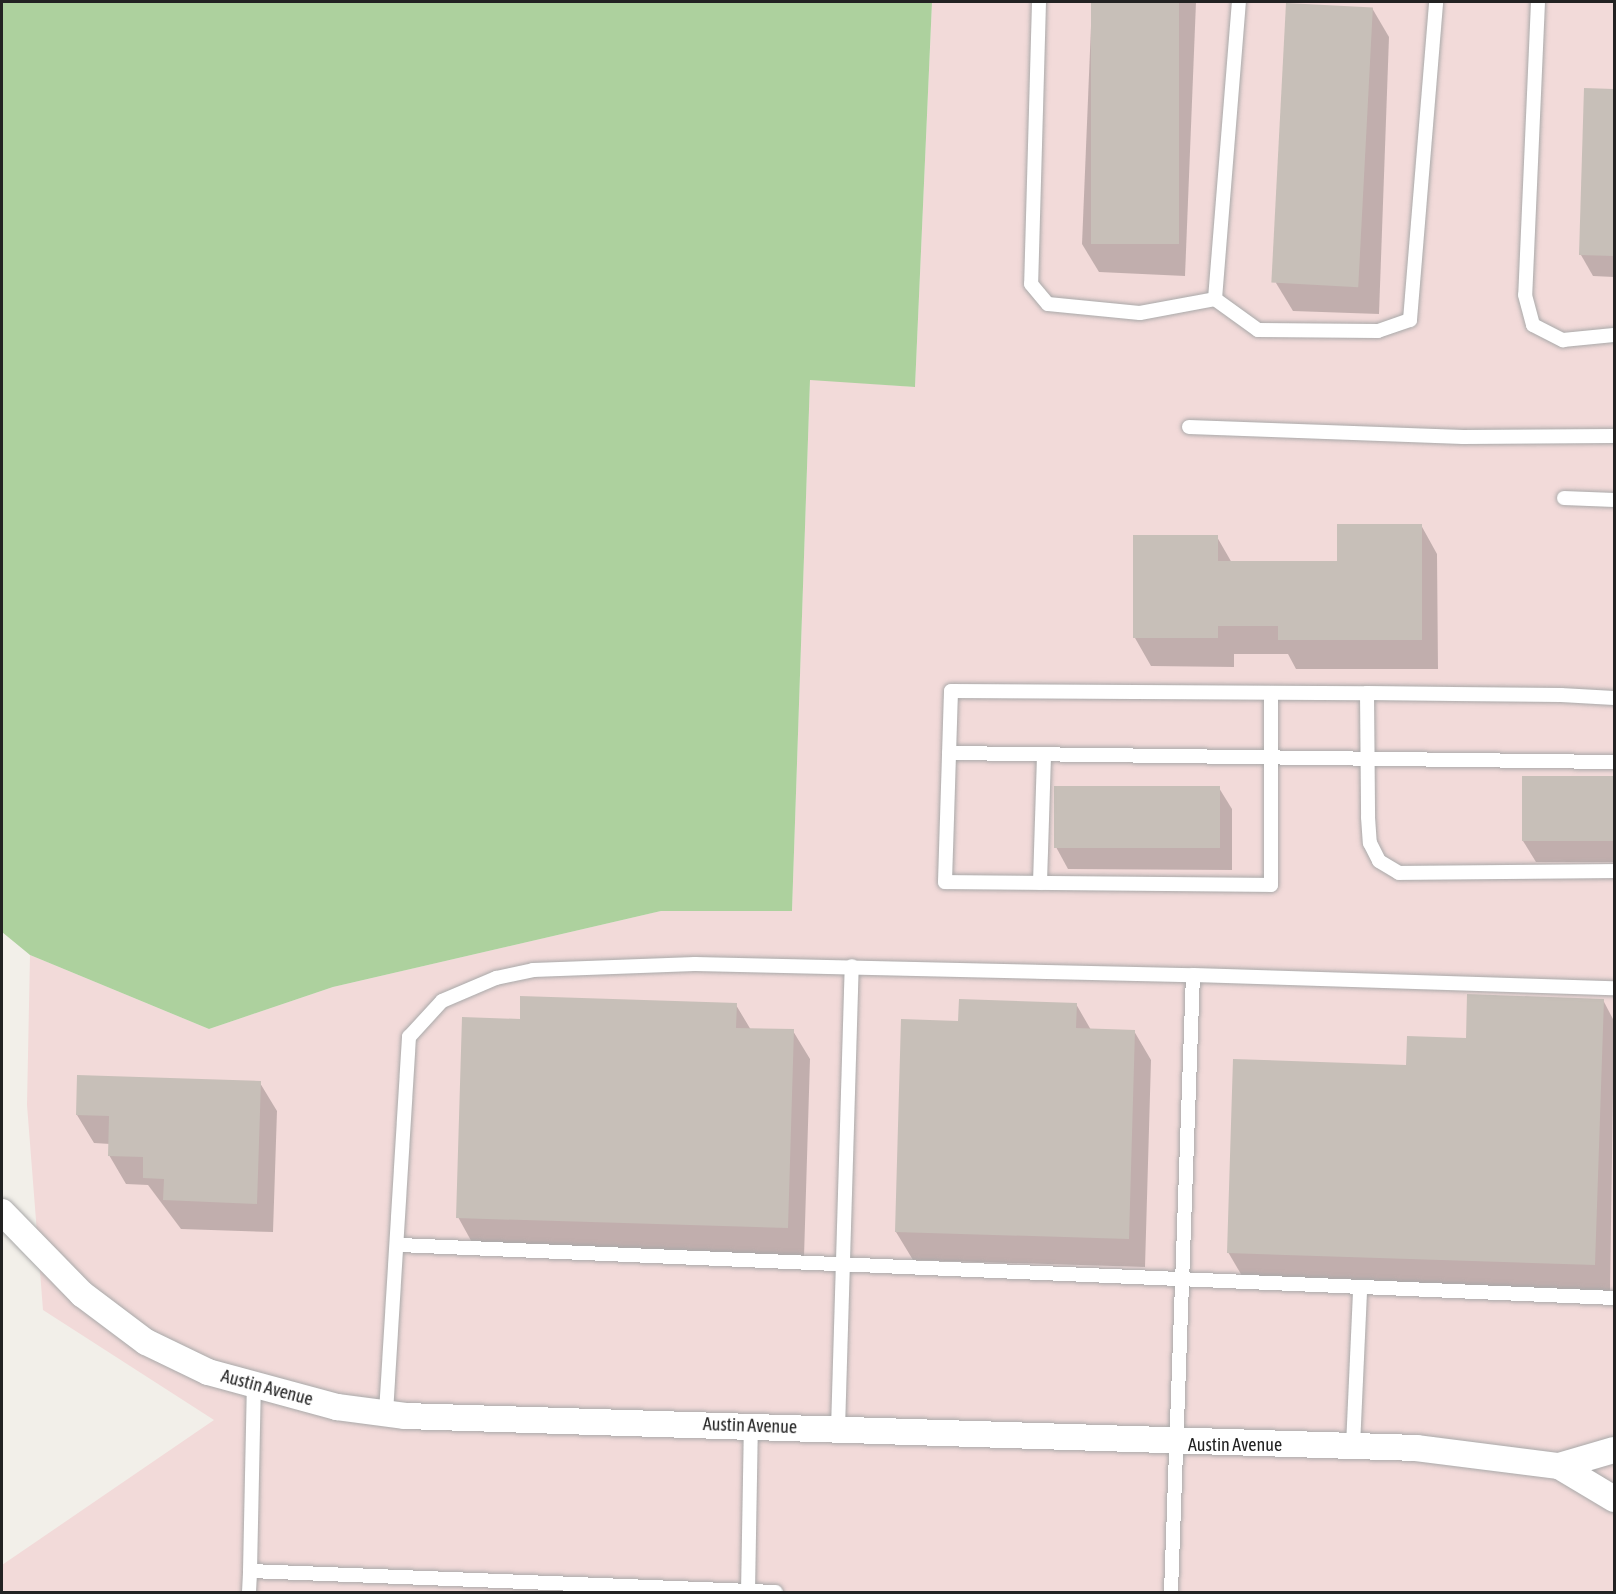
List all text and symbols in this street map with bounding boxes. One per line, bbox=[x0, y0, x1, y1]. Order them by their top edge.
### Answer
street label: Austin Avenue bbox=[219, 1365, 315, 1411]
street label: Austin Avenue bbox=[703, 1414, 797, 1438]
street label: Austin Avenue bbox=[1188, 1434, 1282, 1456]

